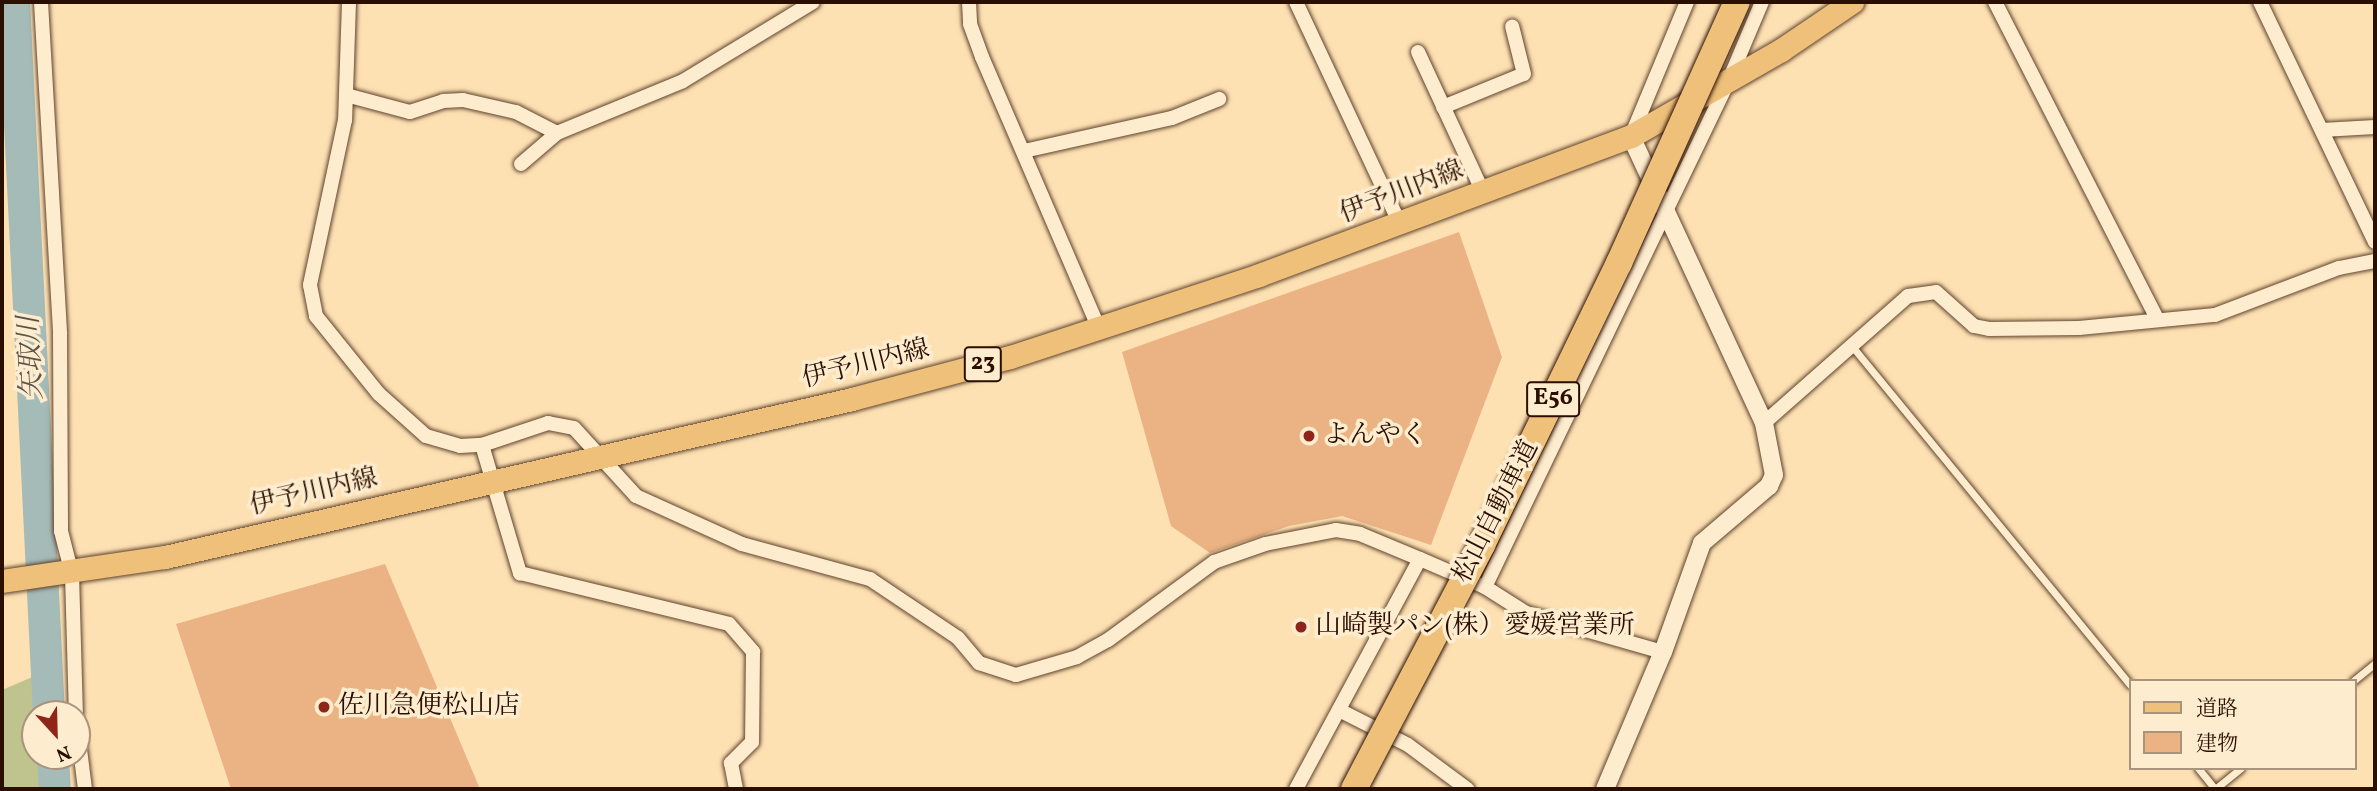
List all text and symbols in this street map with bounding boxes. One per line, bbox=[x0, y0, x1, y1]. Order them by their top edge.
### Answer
street label: 伊予川内線 bbox=[1336, 155, 1468, 231]
water label: 矢取川 bbox=[13, 315, 51, 401]
street label: 伊予川内線 bbox=[799, 334, 933, 396]
road number: 23 bbox=[964, 344, 1002, 384]
road number: E56 bbox=[1525, 378, 1581, 420]
place label: よんやく bbox=[1323, 420, 1427, 452]
marker: よんやく bbox=[1301, 428, 1317, 444]
street label: 松山自動車道 bbox=[1448, 435, 1546, 589]
street label: 伊予川内線 bbox=[247, 463, 381, 523]
place label: 山崎製パン(株）愛媛営業所 bbox=[1315, 611, 1635, 643]
marker: 山崎製パン(株）愛媛営業所 bbox=[1293, 619, 1309, 635]
legend bbox=[2128, 679, 2356, 770]
place label: 佐川急便松山店 bbox=[338, 691, 520, 723]
text: 道路 bbox=[2196, 695, 2238, 724]
marker: 佐川急便松山店 bbox=[316, 699, 332, 715]
north arrow bbox=[21, 700, 91, 770]
text: 建物 bbox=[2196, 730, 2238, 759]
text: N bbox=[52, 738, 74, 767]

